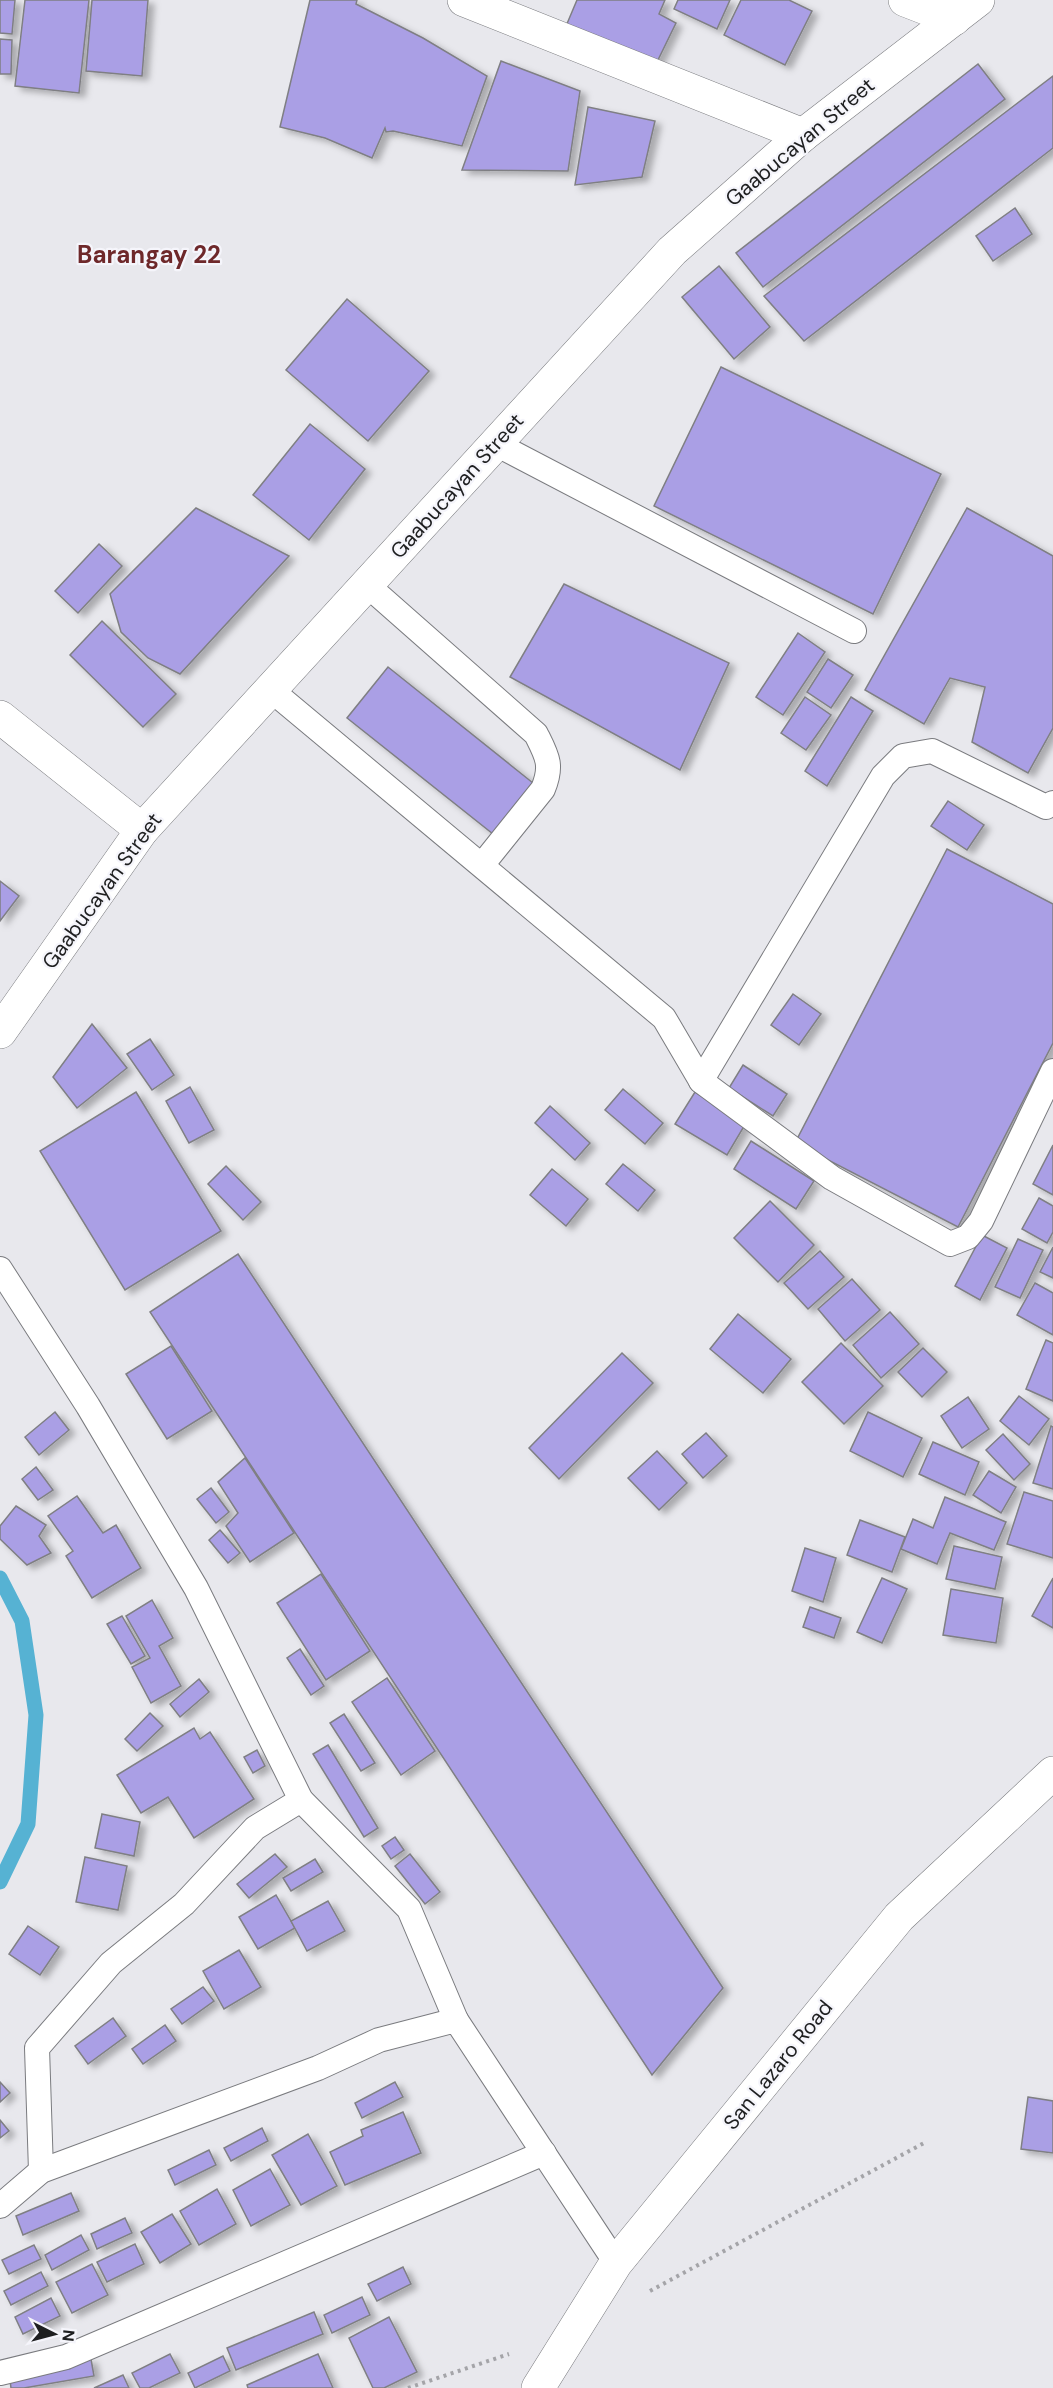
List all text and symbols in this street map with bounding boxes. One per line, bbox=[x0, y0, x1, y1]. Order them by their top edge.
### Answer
street label: Gaabucayan Street bbox=[720, 71, 880, 213]
district label: Barangay 22 bbox=[77, 239, 221, 270]
street label: Gaabucayan Street bbox=[384, 407, 530, 565]
street label: Gaabucayan Street bbox=[36, 807, 168, 975]
street label: San Lazaro Road bbox=[717, 1994, 839, 2136]
north arrow bbox=[24, 2304, 84, 2364]
text: N bbox=[57, 2329, 79, 2342]

